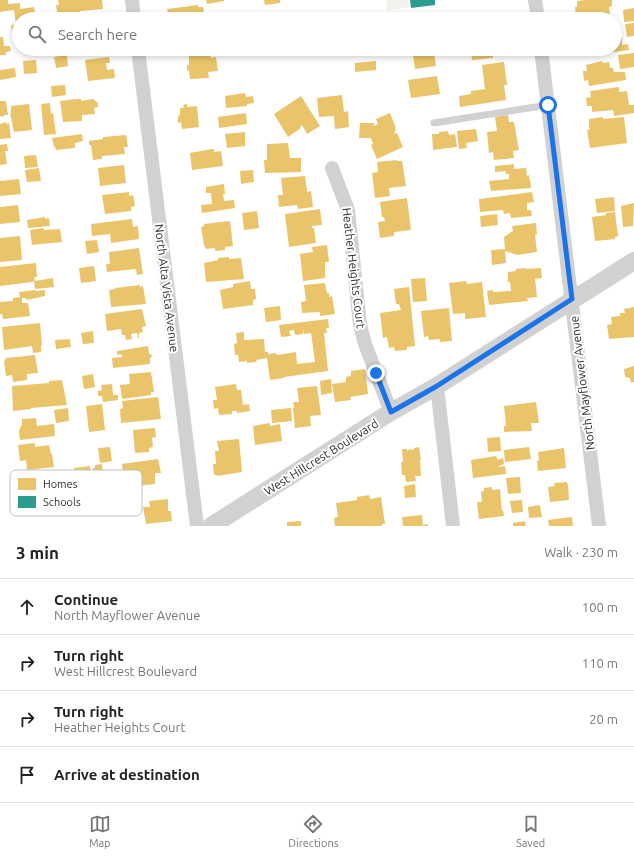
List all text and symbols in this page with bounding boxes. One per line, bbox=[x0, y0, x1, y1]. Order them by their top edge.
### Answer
search box bbox=[12, 12, 622, 56]
icon: search bbox=[26, 23, 48, 45]
text: Search here bbox=[58, 26, 137, 43]
route start bbox=[539, 96, 557, 114]
street label: Heather Heights Court bbox=[340, 207, 368, 329]
street label: North Alta Vista Avenue bbox=[153, 223, 181, 353]
street label: North Mayflower Avenue bbox=[567, 315, 597, 451]
route end bbox=[367, 364, 385, 382]
street label: West Hillcrest Boulevard bbox=[262, 417, 380, 497]
legend bbox=[10, 470, 142, 516]
text: Homes bbox=[43, 478, 78, 490]
text: Schools bbox=[43, 496, 81, 508]
text: 3 min bbox=[16, 543, 59, 562]
text: Walk · 230 m bbox=[544, 545, 618, 559]
text: Continue bbox=[54, 591, 118, 608]
icon: ahead bbox=[16, 596, 38, 618]
text: 100 m bbox=[582, 600, 618, 614]
text: North Mayflower Avenue bbox=[54, 608, 200, 622]
text: Turn right bbox=[54, 647, 124, 664]
icon: right bbox=[16, 652, 38, 674]
text: 110 m bbox=[582, 656, 618, 670]
text: West Hillcrest Boulevard bbox=[54, 664, 197, 678]
text: Turn right bbox=[54, 703, 124, 720]
icon: right bbox=[16, 708, 38, 730]
text: 20 m bbox=[589, 712, 618, 726]
text: Heather Heights Court bbox=[54, 720, 186, 734]
icon: arrive bbox=[16, 764, 38, 786]
text: Arrive at destination bbox=[54, 766, 200, 783]
tab: Map bbox=[89, 813, 111, 849]
tab: Directions bbox=[288, 813, 338, 849]
tab: Saved bbox=[516, 813, 545, 849]

